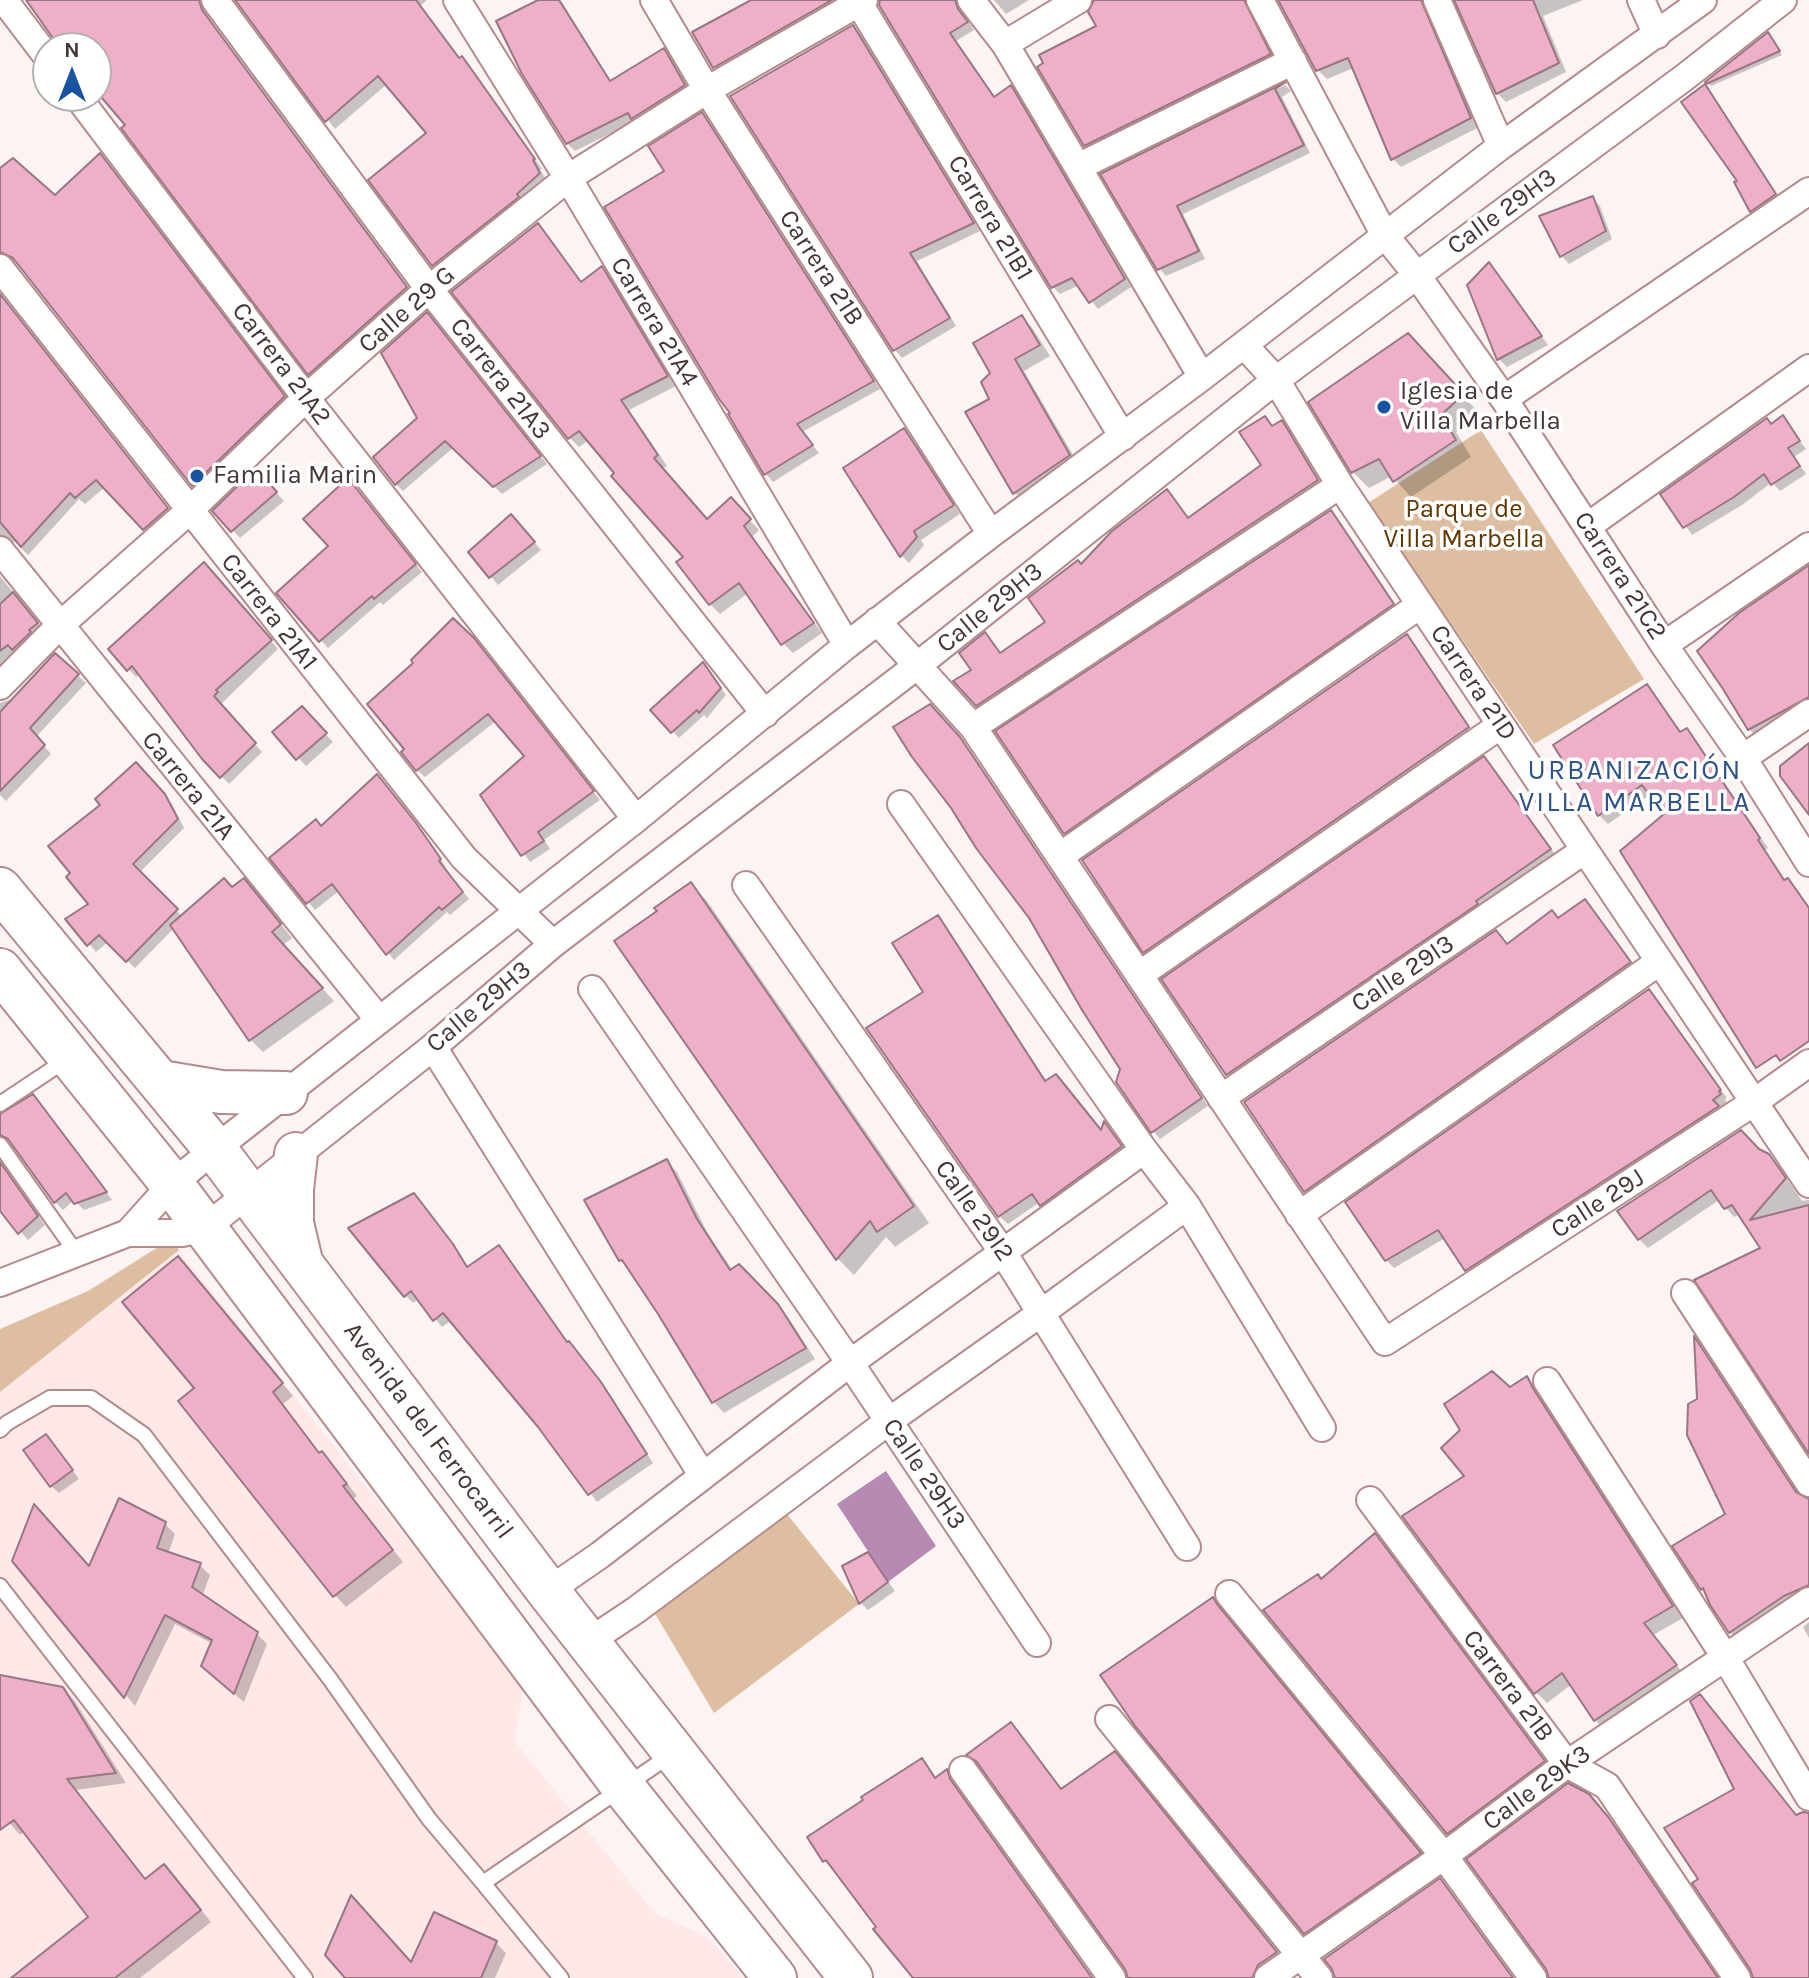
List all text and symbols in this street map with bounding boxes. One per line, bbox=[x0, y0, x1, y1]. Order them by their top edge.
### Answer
north arrow bbox=[32, 32, 112, 112]
text: N bbox=[64, 37, 80, 63]
street label: Carrera 21B1 bbox=[940, 150, 1040, 286]
street label: Calle 29H3 bbox=[1441, 162, 1563, 262]
street label: Carrera 21B bbox=[772, 204, 870, 332]
street label: Carrera 21A4 bbox=[603, 252, 705, 392]
street label: Calle 29 G bbox=[352, 260, 462, 360]
street label: Carrera 21A2 bbox=[225, 296, 337, 432]
street label: Carrera 21A3 bbox=[443, 312, 557, 446]
place label: Iglesia de Villa Marbella bbox=[1400, 376, 1561, 438]
marker: Iglesia de Villa Marbella bbox=[1375, 398, 1393, 416]
place label: Familia Marin bbox=[213, 460, 377, 492]
marker: Familia Marin bbox=[188, 467, 206, 485]
park label: Parque de Villa Marbella bbox=[1384, 494, 1544, 556]
street label: Carrera 21C2 bbox=[1567, 506, 1673, 646]
street label: Carrera 21A1 bbox=[214, 547, 324, 677]
street label: Calle 29H3 bbox=[931, 556, 1049, 660]
street label: Carrera 21D bbox=[1423, 619, 1523, 747]
street label: Carrera 21A bbox=[135, 725, 241, 847]
district label: URBANIZACIÓN VILLA MARBELLA bbox=[1519, 754, 1751, 820]
street label: Calle 29I3 bbox=[1346, 928, 1460, 1020]
street label: Calle 29H3 bbox=[420, 954, 538, 1060]
street label: Calle 29I2 bbox=[928, 1154, 1020, 1268]
street label: Calle 29J bbox=[1545, 1162, 1651, 1246]
street label: Avenida del Ferrocarril bbox=[336, 1317, 520, 1545]
street label: Calle 29H3 bbox=[875, 1413, 973, 1535]
street label: Carrera 21B bbox=[1456, 1624, 1560, 1748]
street label: Calle 29K3 bbox=[1477, 1738, 1597, 1838]

